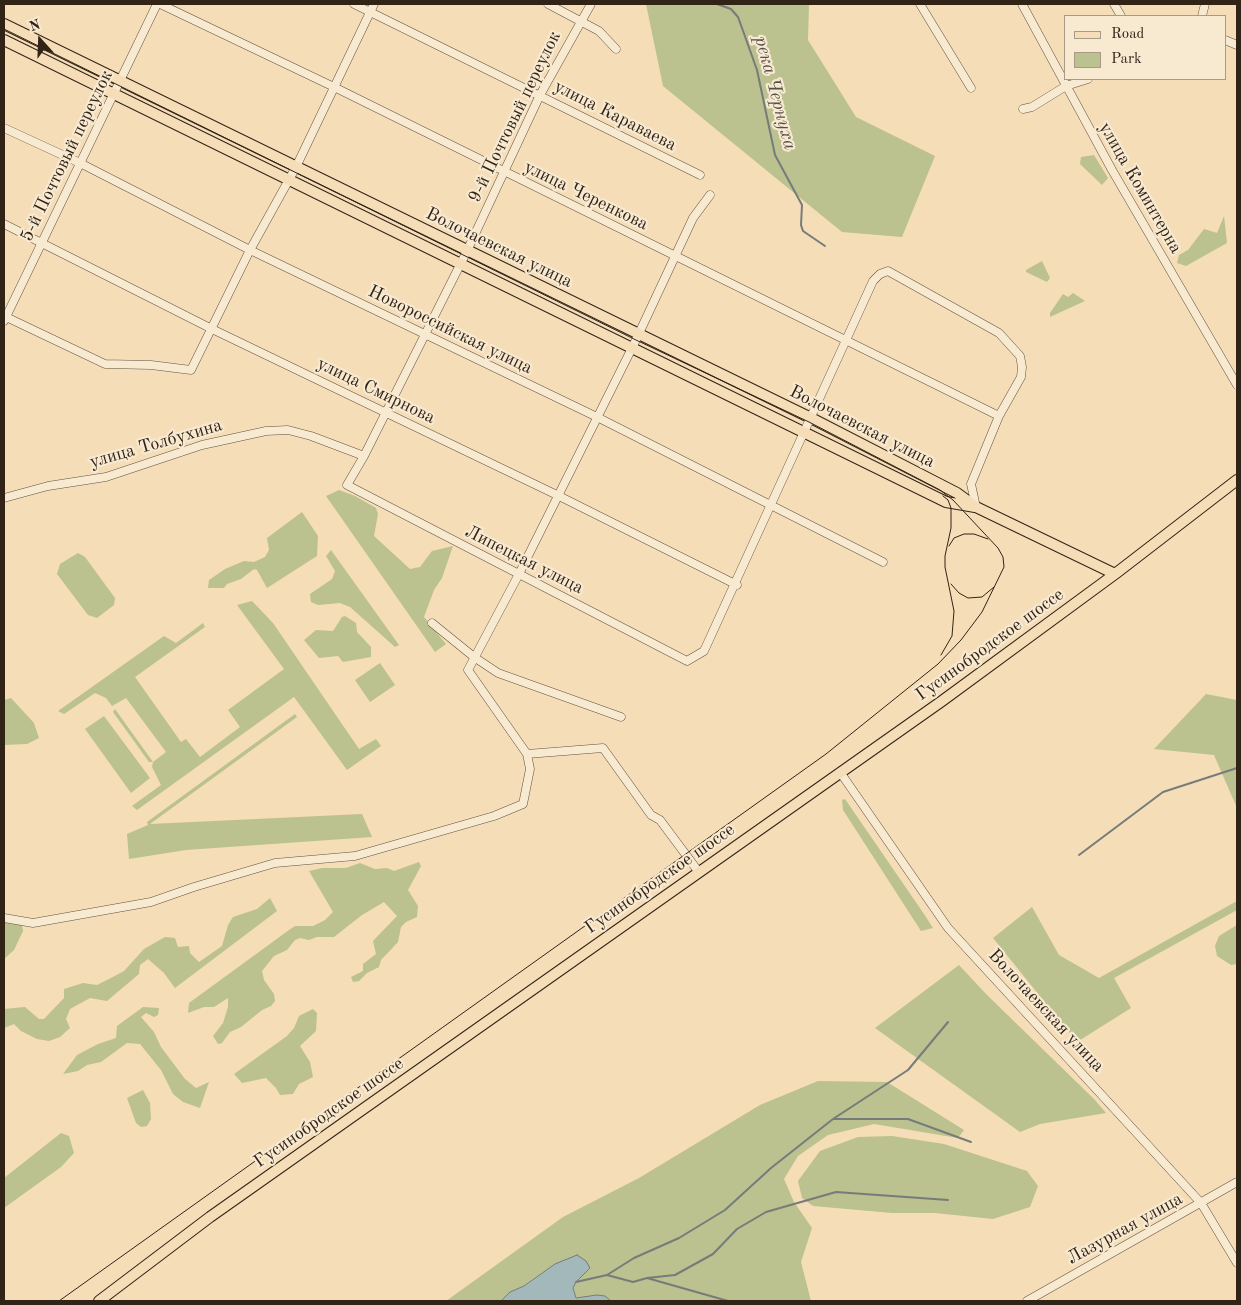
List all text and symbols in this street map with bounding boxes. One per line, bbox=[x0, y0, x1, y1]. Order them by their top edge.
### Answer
north arrow bbox=[15, 15, 65, 65]
legend bbox=[1064, 15, 1226, 80]
text: N bbox=[27, 17, 42, 34]
text: Road bbox=[1111, 27, 1144, 42]
street label: 9-й Почтовый переулок bbox=[464, 28, 566, 206]
water label: река Чернуха bbox=[749, 33, 801, 153]
text: Park bbox=[1111, 52, 1142, 67]
street label: 5-й Почтовый переулок bbox=[16, 67, 118, 245]
street label: улица Караваева bbox=[550, 76, 680, 156]
street label: улица Коминтерна bbox=[1094, 119, 1186, 257]
street label: улица Черенкова bbox=[520, 157, 652, 235]
street label: Волочаевская улица bbox=[422, 203, 576, 293]
street label: Новороссийская улица bbox=[364, 281, 536, 379]
street label: улица Смирнова bbox=[313, 353, 439, 429]
street label: Волочаевская улица bbox=[786, 381, 938, 473]
street label: улица Толбухина bbox=[87, 415, 225, 473]
street label: Липецкая улица bbox=[461, 521, 587, 599]
street label: Гусинобродское шоссе bbox=[912, 584, 1068, 706]
street label: Гусинобродское шоссе bbox=[581, 819, 739, 939]
street label: Волочаевская улица bbox=[983, 945, 1109, 1077]
street label: Гусинобродское шоссе bbox=[250, 1053, 408, 1173]
street label: Лазурная улица bbox=[1063, 1188, 1187, 1270]

